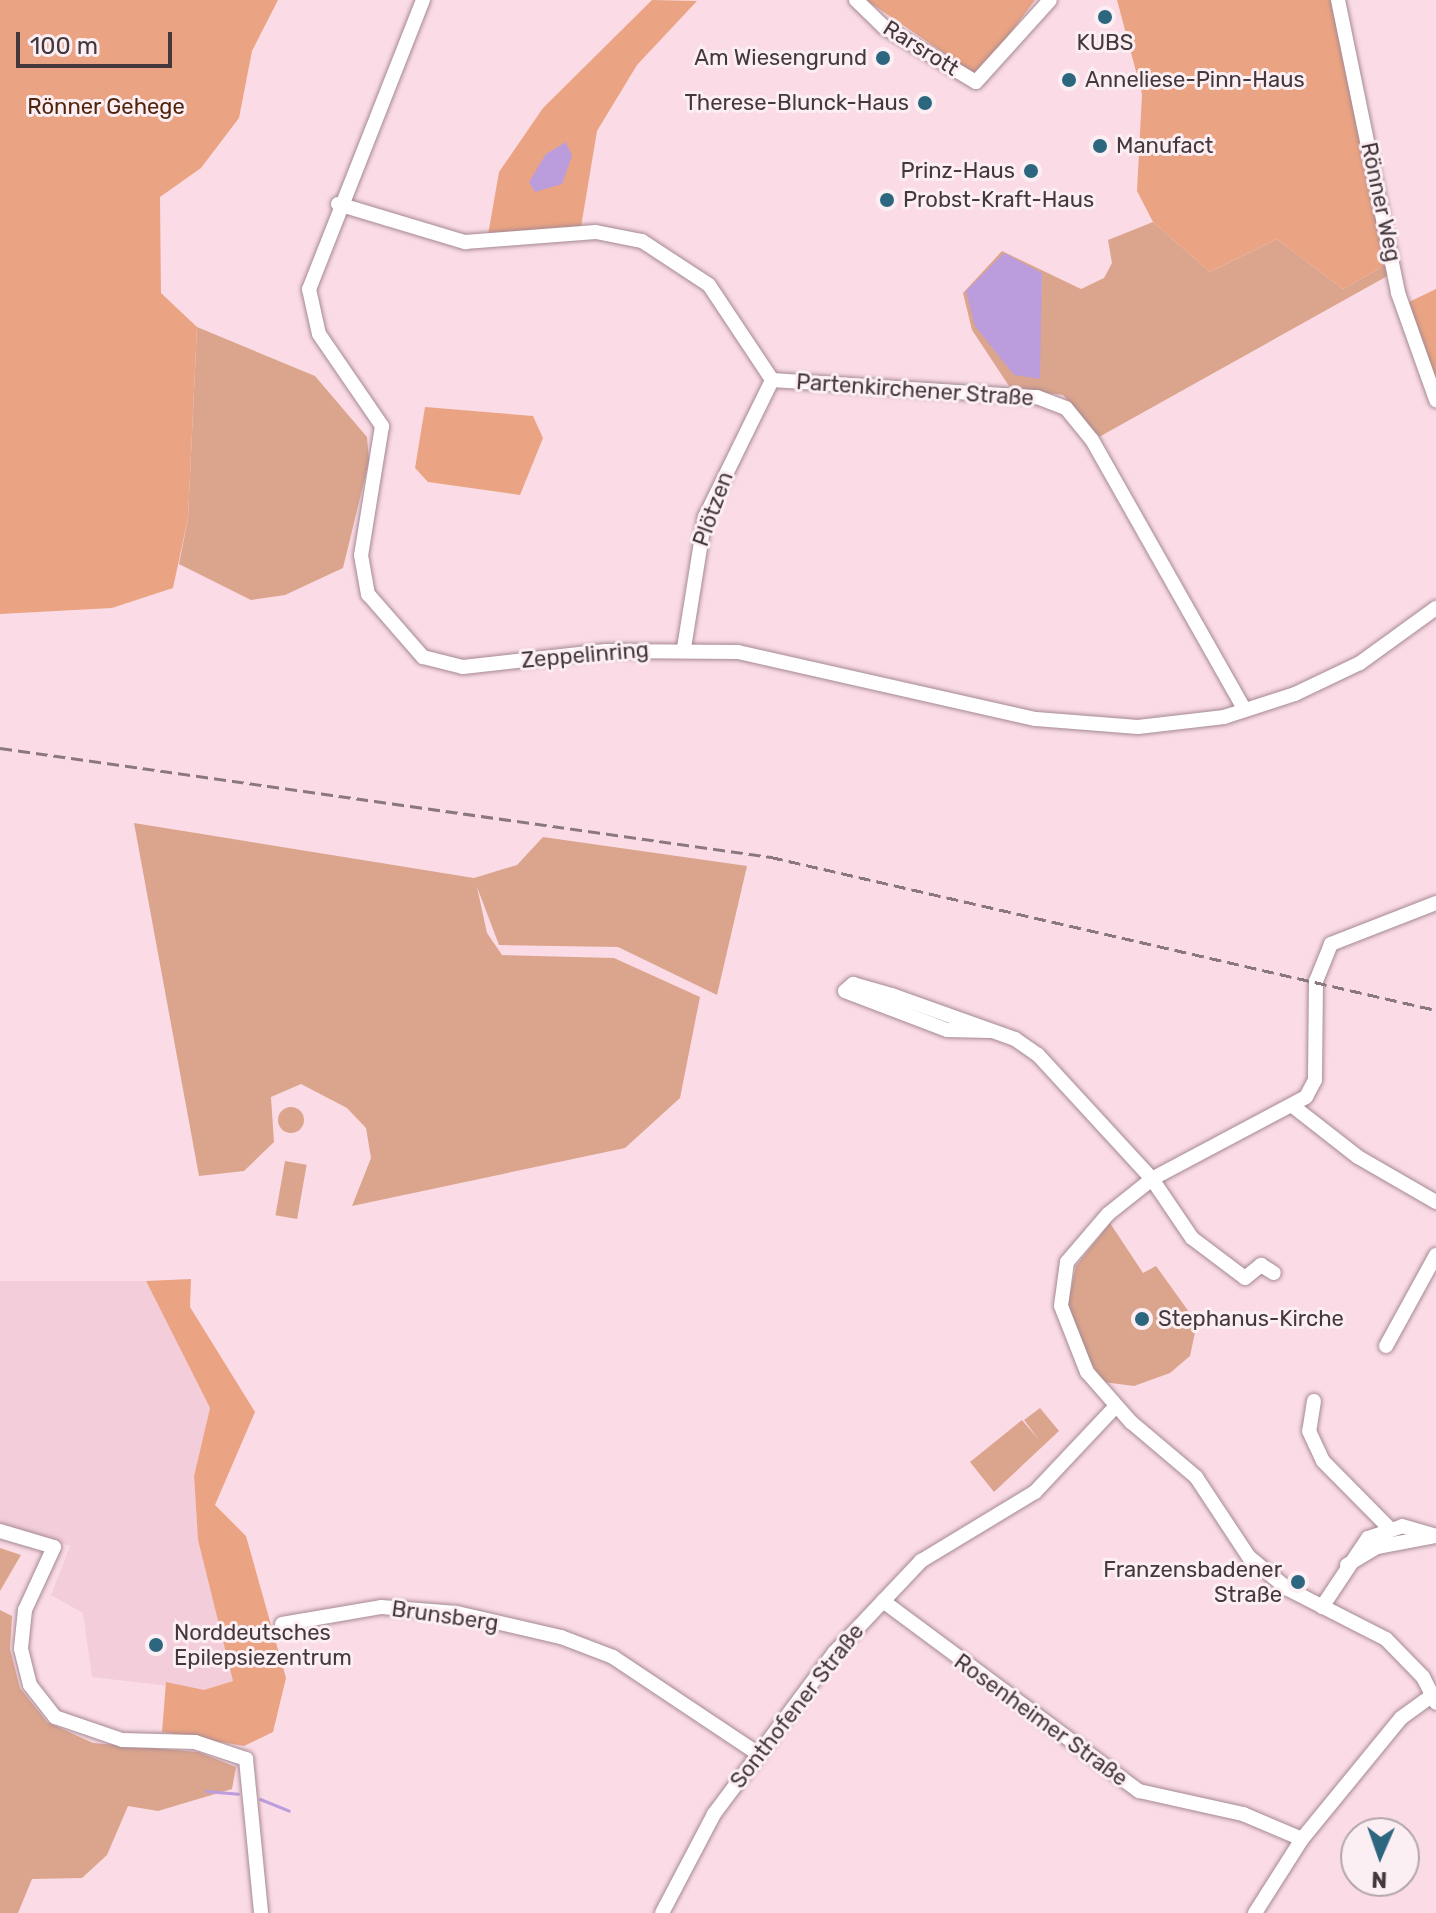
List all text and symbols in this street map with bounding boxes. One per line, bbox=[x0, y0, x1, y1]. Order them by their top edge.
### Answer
marker: KUBS bbox=[1096, 8, 1114, 26]
street label: Rarsrott bbox=[878, 15, 964, 81]
scale bar bbox=[20, 16, 176, 66]
place label: KUBS bbox=[1077, 30, 1133, 56]
text: 100 m bbox=[30, 32, 98, 60]
place label: Am Wiesengrund bbox=[694, 45, 867, 71]
marker: Am Wiesengrund bbox=[874, 49, 892, 67]
place label: Anneliese-Pinn-Haus bbox=[1085, 67, 1305, 93]
marker: Anneliese-Pinn-Haus bbox=[1060, 71, 1078, 89]
place label: Therese-Blunck-Haus bbox=[685, 90, 909, 116]
park label: Rönner Gehege bbox=[27, 94, 185, 120]
marker: Therese-Blunck-Haus bbox=[916, 94, 934, 112]
place label: Manufact bbox=[1116, 133, 1213, 159]
marker: Manufact bbox=[1091, 137, 1109, 155]
street label: Rönner Weg bbox=[1355, 139, 1407, 265]
place label: Prinz-Haus bbox=[900, 158, 1015, 184]
marker: Prinz-Haus bbox=[1022, 162, 1040, 180]
place label: Probst-Kraft-Haus bbox=[903, 187, 1094, 213]
marker: Probst-Kraft-Haus bbox=[878, 191, 896, 209]
street label: Partenkirchener Straße bbox=[795, 369, 1035, 411]
street label: Plötzen bbox=[687, 468, 739, 550]
street label: Zeppelinring bbox=[520, 636, 650, 674]
place label: Stephanus-Kirche bbox=[1158, 1306, 1344, 1332]
marker: Stephanus-Kirche bbox=[1133, 1310, 1151, 1328]
place label: Franzensbadener Straße bbox=[1103, 1556, 1282, 1608]
marker: Franzensbadener Straße bbox=[1289, 1573, 1307, 1591]
street label: Brunsberg bbox=[390, 1595, 500, 1637]
street label: Sonthofener Straße bbox=[724, 1618, 870, 1794]
place label: Norddeutsches Epilepsiezentrum bbox=[174, 1619, 352, 1670]
marker: Norddeutsches Epilepsiezentrum bbox=[145, 1634, 167, 1656]
street label: Rosenheimer Straße bbox=[949, 1648, 1133, 1792]
north arrow bbox=[1340, 1817, 1420, 1897]
text: N bbox=[1371, 1866, 1388, 1893]

